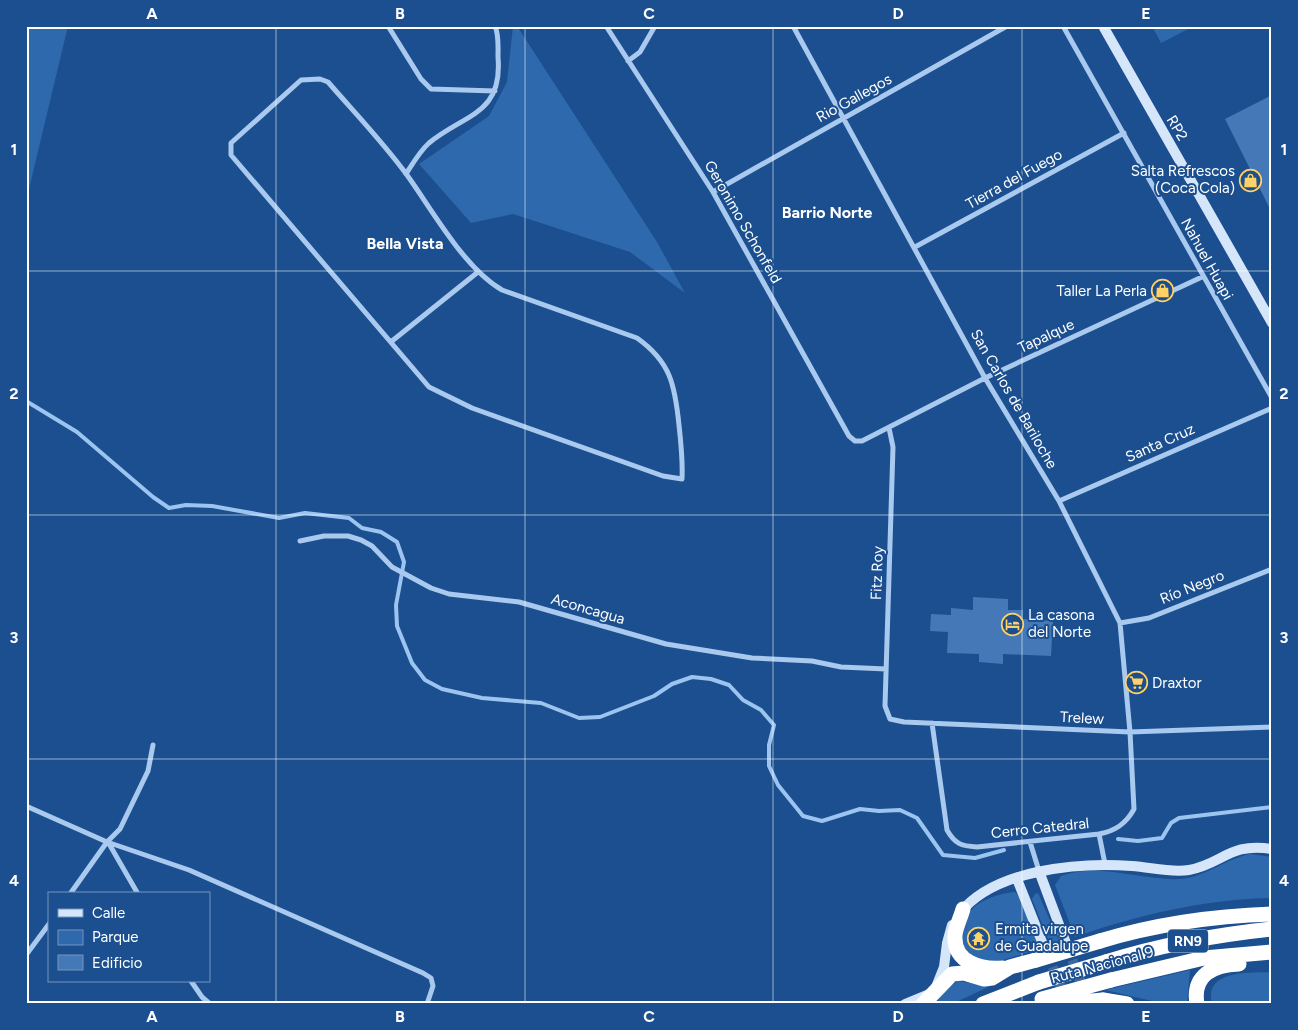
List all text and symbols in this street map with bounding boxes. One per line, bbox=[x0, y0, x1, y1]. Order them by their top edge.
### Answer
text: A bbox=[146, 4, 158, 23]
text: B bbox=[395, 4, 405, 23]
text: C bbox=[643, 4, 655, 23]
text: D bbox=[892, 4, 904, 23]
text: E bbox=[1141, 4, 1151, 23]
street label: Rio Gallegos bbox=[813, 70, 895, 126]
street label: RP2 bbox=[1162, 112, 1192, 144]
text: 1 bbox=[11, 140, 17, 159]
text: 1 bbox=[1281, 140, 1287, 159]
street label: Tierra del Fuego bbox=[963, 145, 1066, 213]
street label: Geronimo Schonfeld bbox=[700, 157, 786, 287]
place label: Salta Refrescos (Coca Cola) bbox=[1131, 162, 1235, 197]
shop icon: Salta Refrescos (Coca Cola) bbox=[1239, 168, 1263, 192]
district label: Barrio Norte bbox=[782, 203, 872, 222]
street label: Nahuel Huapi bbox=[1177, 215, 1237, 303]
district label: Bella Vista bbox=[367, 234, 443, 253]
shop icon: Taller La Perla bbox=[1151, 279, 1175, 303]
place label: Taller La Perla bbox=[1057, 282, 1147, 300]
street label: Tapalque bbox=[1015, 315, 1077, 357]
street label: San Carlos de Bariloche bbox=[967, 326, 1061, 472]
text: 2 bbox=[9, 384, 19, 403]
text: 2 bbox=[1279, 384, 1289, 403]
street label: Santa Cruz bbox=[1123, 420, 1197, 466]
street label: Fitz Roy bbox=[867, 546, 887, 600]
street label: Río Negro bbox=[1157, 566, 1227, 608]
street label: Aconcagua bbox=[549, 590, 627, 628]
place label: La casona del Norte bbox=[1028, 606, 1095, 641]
hotel icon: La casona del Norte bbox=[1000, 612, 1024, 636]
text: 3 bbox=[10, 628, 19, 647]
text: 3 bbox=[1280, 628, 1289, 647]
supermarket icon: Draxtor bbox=[1124, 671, 1148, 695]
place label: Draxtor bbox=[1152, 674, 1202, 692]
street label: Trelew bbox=[1060, 708, 1105, 728]
street label: Cerro Catedral bbox=[990, 814, 1090, 842]
text: 4 bbox=[9, 871, 19, 890]
text: 4 bbox=[1279, 871, 1289, 890]
legend bbox=[48, 892, 210, 982]
text: Calle bbox=[92, 904, 125, 922]
place label: Ermita virgen de Guadalupe bbox=[995, 920, 1088, 955]
temple icon: Ermita virgen de Guadalupe bbox=[967, 926, 991, 950]
text: Parque bbox=[92, 928, 139, 946]
road number: RN9 bbox=[1168, 929, 1208, 952]
street label: Ruta Nacional 9 bbox=[1049, 943, 1155, 987]
text: Edificio bbox=[92, 954, 143, 972]
text: A bbox=[146, 1007, 158, 1026]
text: B bbox=[395, 1007, 405, 1026]
text: C bbox=[643, 1007, 655, 1026]
text: D bbox=[892, 1007, 904, 1026]
text: E bbox=[1141, 1007, 1151, 1026]

